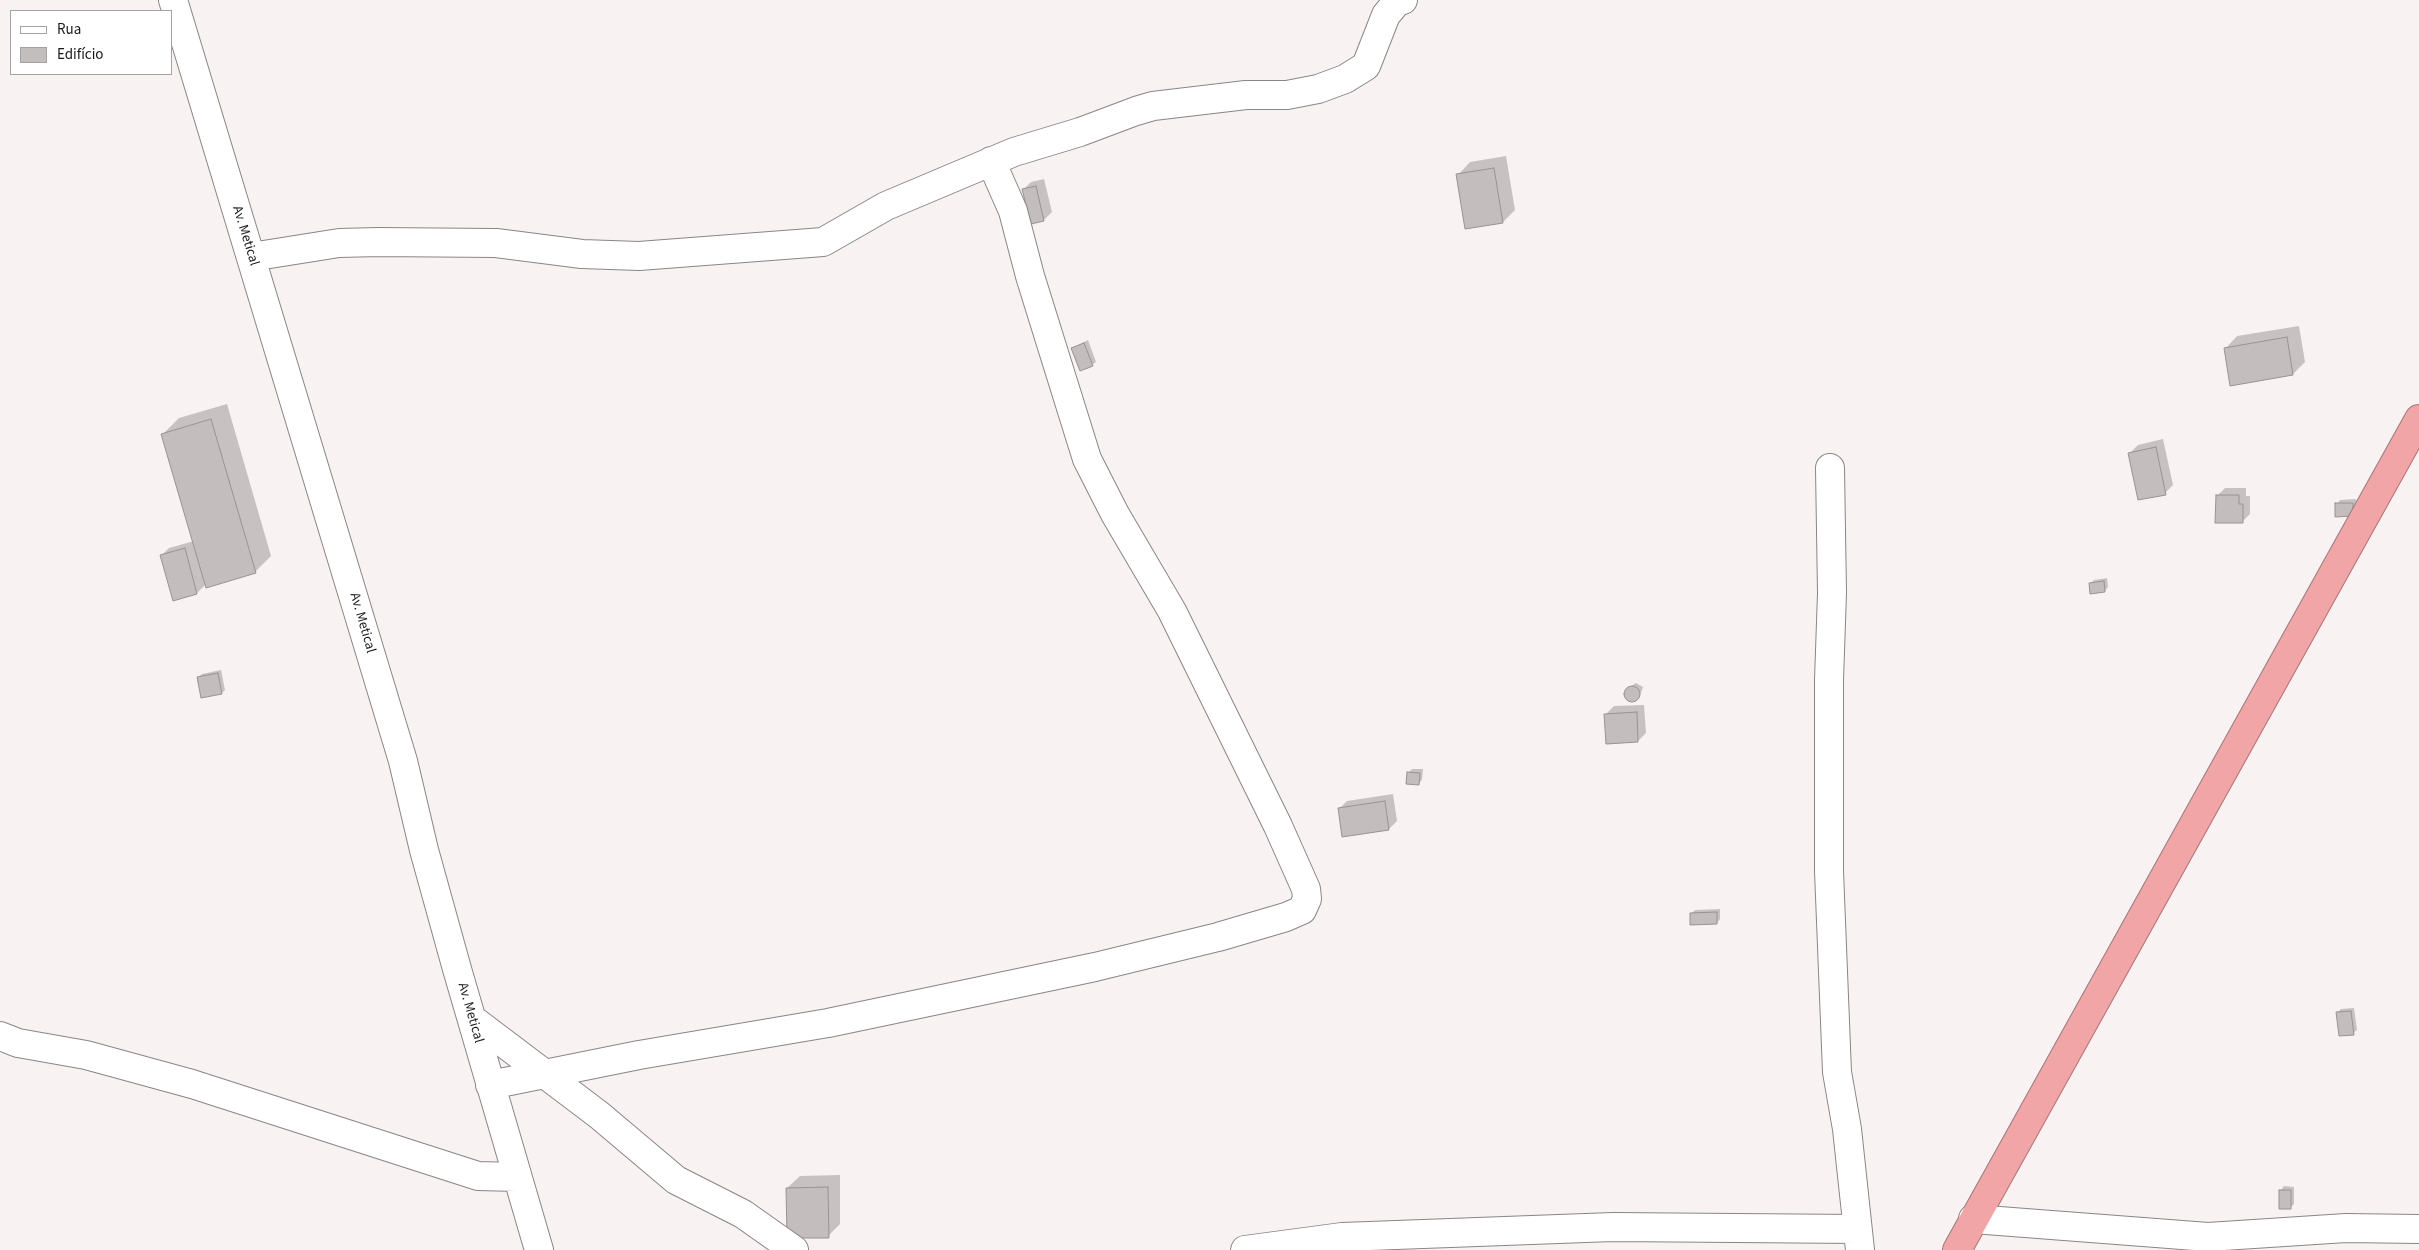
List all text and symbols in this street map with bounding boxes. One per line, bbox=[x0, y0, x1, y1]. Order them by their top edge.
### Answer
legend bbox=[10, 10, 172, 75]
text: Rua bbox=[57, 19, 81, 40]
text: Edifício bbox=[57, 44, 104, 65]
street label: Av. Metical bbox=[228, 204, 262, 268]
street label: Av. Metical bbox=[345, 591, 379, 655]
street label: Av. Metical bbox=[453, 981, 487, 1045]

